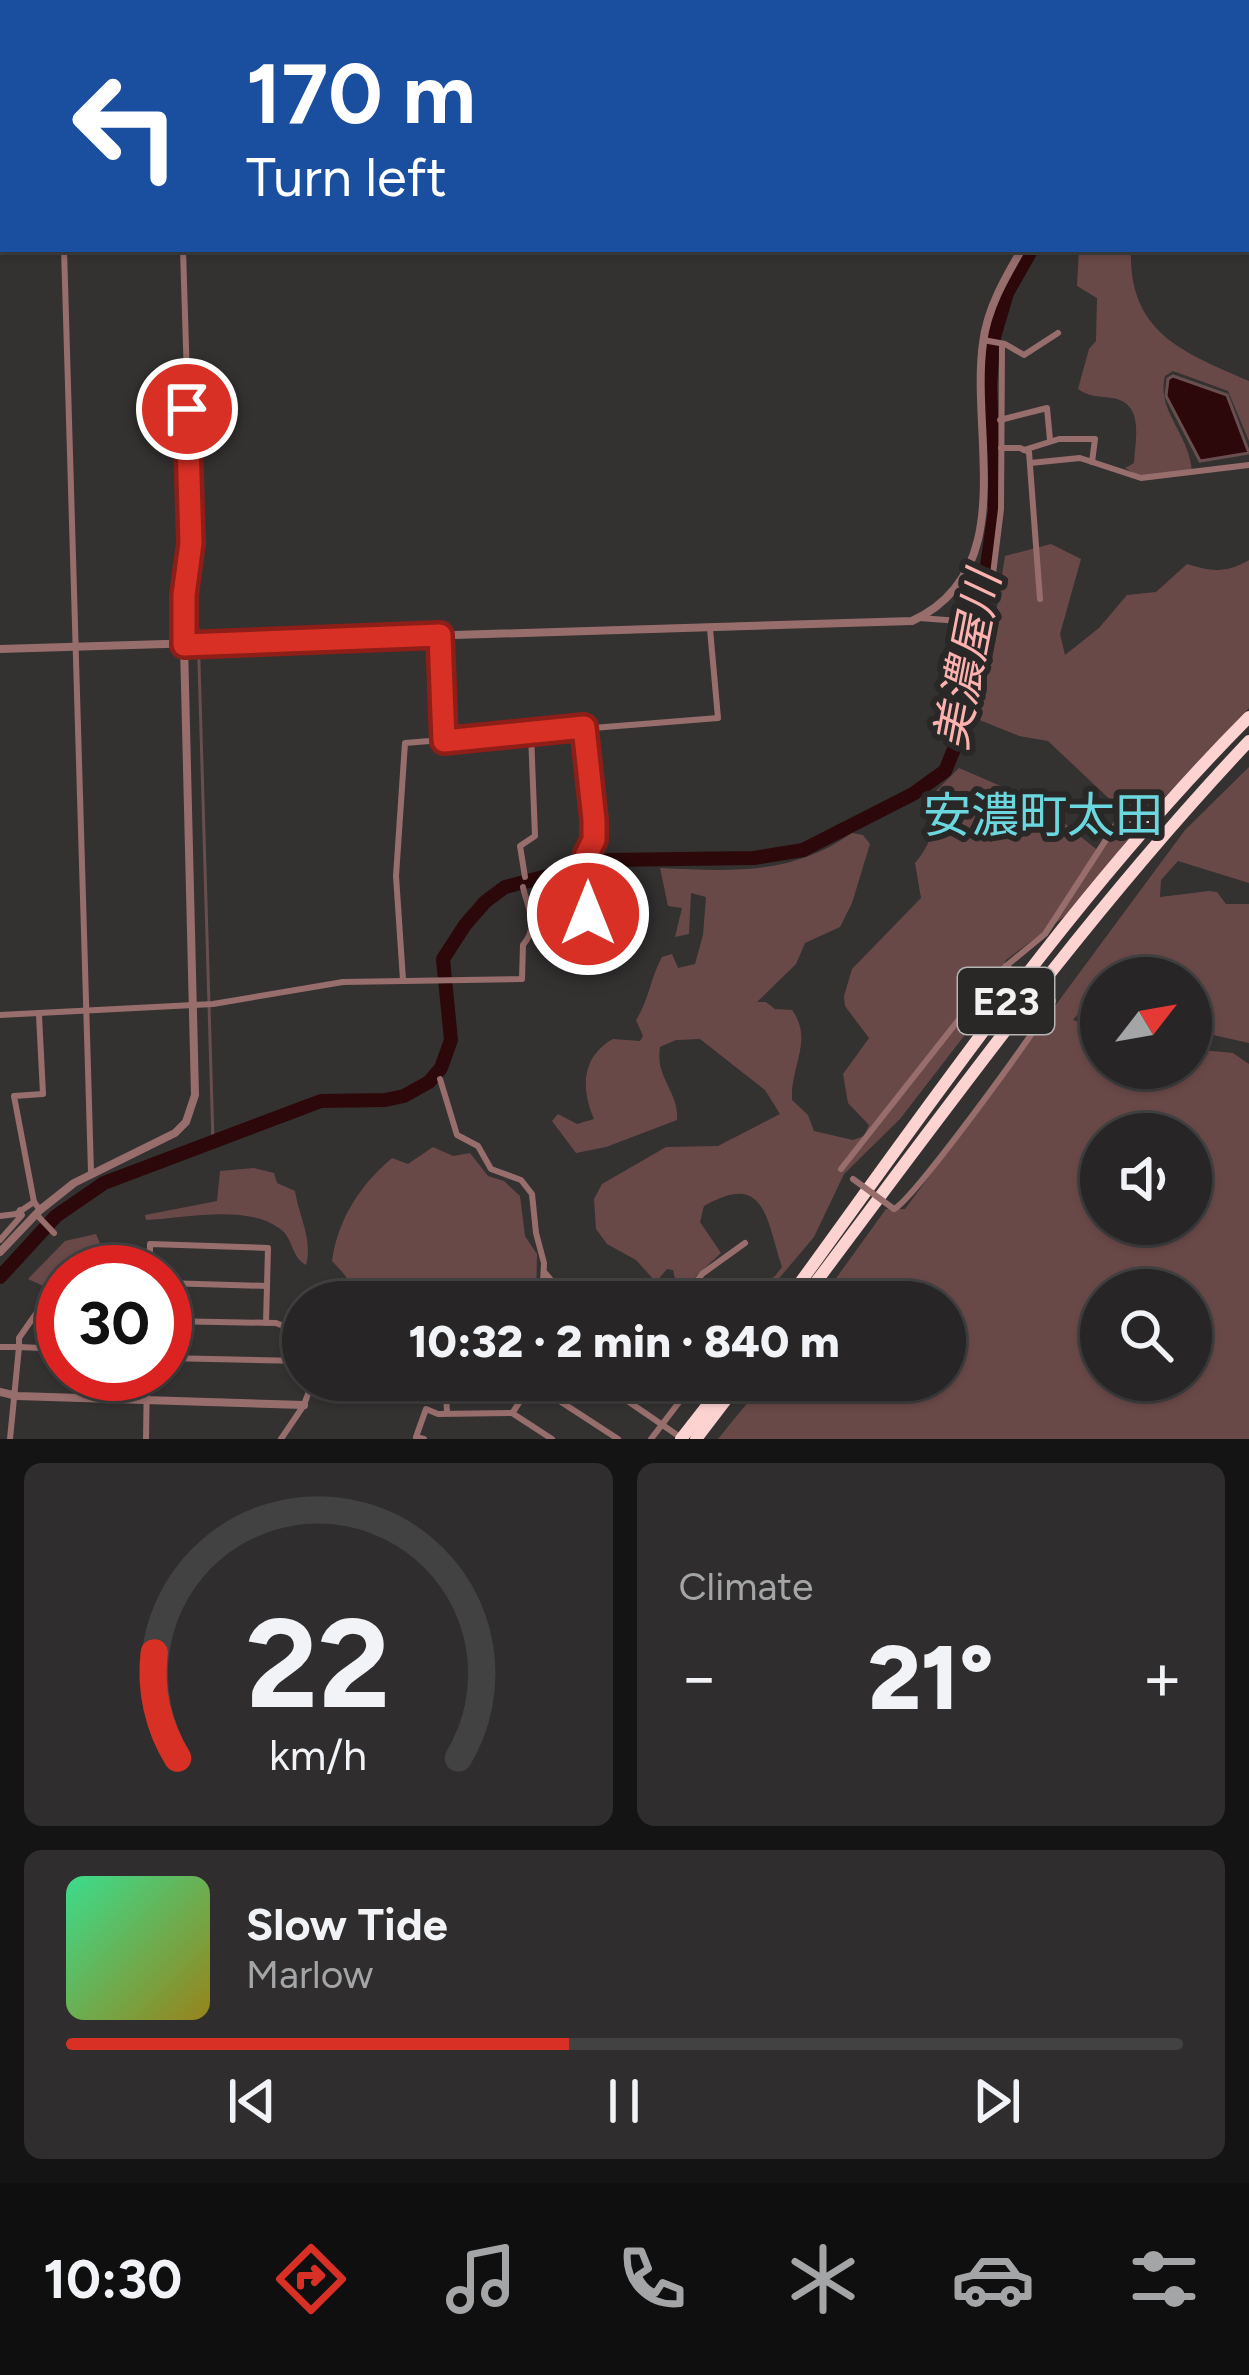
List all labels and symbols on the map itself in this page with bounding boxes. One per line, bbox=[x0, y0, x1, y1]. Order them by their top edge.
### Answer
pin bbox=[136, 358, 238, 460]
water label: 美濃屋川 bbox=[923, 563, 1011, 754]
district label: 安濃町太田 bbox=[923, 786, 1163, 844]
position arrow bbox=[525, 851, 651, 977]
north arrow bbox=[1080, 957, 1212, 1089]
road number: E23 bbox=[958, 968, 1054, 1034]
speed limit sign: 30 bbox=[36, 1245, 192, 1401]

